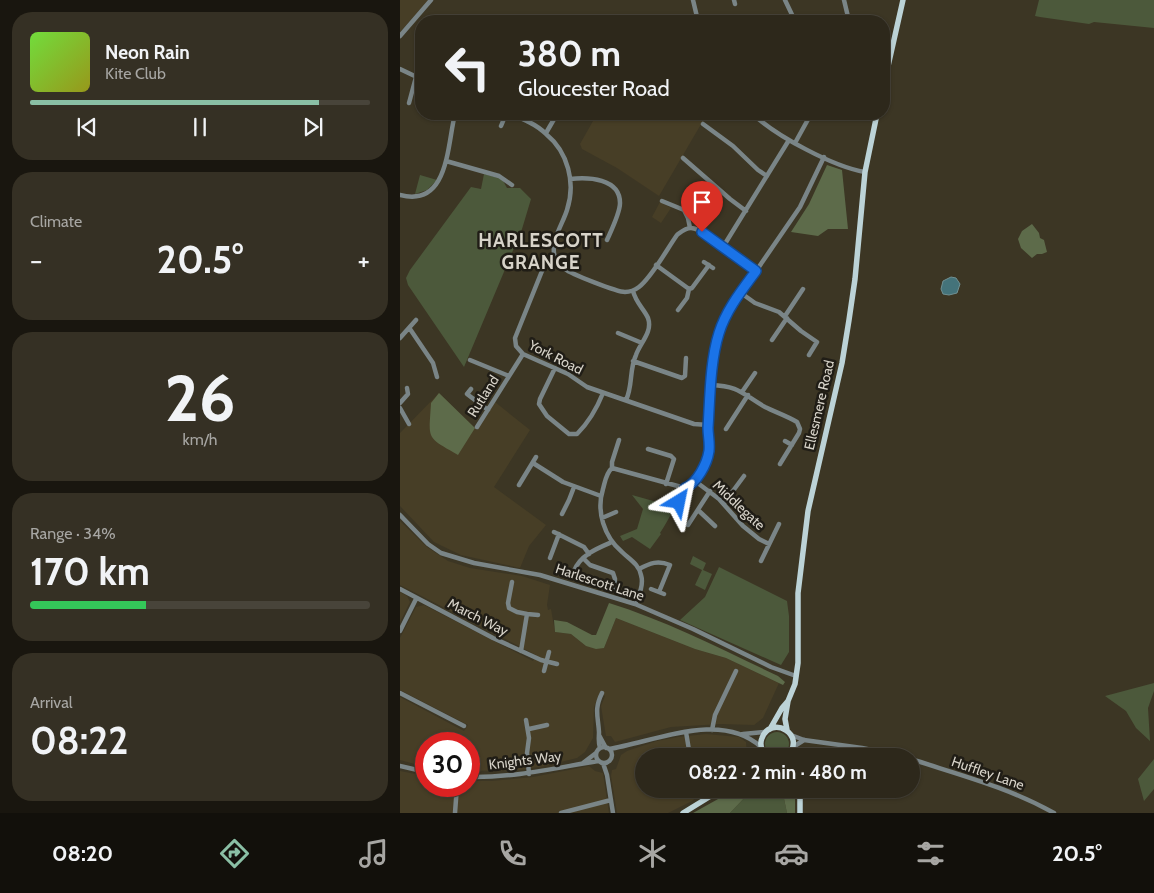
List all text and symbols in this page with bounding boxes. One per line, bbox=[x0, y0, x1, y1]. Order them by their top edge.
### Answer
text: 380 m bbox=[518, 32, 621, 75]
icon: left bbox=[435, 35, 500, 100]
text: Neon Rain bbox=[105, 41, 190, 64]
text: Kite Club bbox=[105, 64, 166, 83]
text: Gloucester Road bbox=[518, 75, 670, 102]
icon: previous bbox=[73, 113, 101, 141]
icon: pause bbox=[186, 113, 214, 141]
icon: next bbox=[299, 113, 327, 141]
pin bbox=[681, 181, 723, 232]
icon: arrive bbox=[688, 188, 716, 216]
text: Climate bbox=[30, 212, 82, 231]
district label: HARLESCOTT GRANGE bbox=[478, 229, 604, 274]
text: 20.5° bbox=[157, 236, 243, 283]
text: − bbox=[30, 243, 42, 277]
text: + bbox=[358, 243, 370, 277]
street label: York Road bbox=[525, 335, 586, 378]
text: 26 bbox=[165, 358, 235, 437]
street label: Ellesmere Road bbox=[800, 358, 838, 452]
street label: Rutland bbox=[463, 372, 503, 420]
text: km/h bbox=[182, 430, 218, 449]
position arrow bbox=[652, 475, 704, 527]
street label: Middlegate bbox=[709, 476, 769, 534]
text: Range · 34% bbox=[30, 524, 116, 543]
text: 170 km bbox=[30, 548, 150, 595]
street label: Harlescott Lane bbox=[553, 559, 647, 605]
street label: March Way bbox=[445, 594, 511, 640]
text: Arrival bbox=[30, 693, 73, 712]
text: 08:22 bbox=[30, 717, 128, 764]
speed limit sign: 30 bbox=[415, 732, 480, 797]
street label: Knights Way bbox=[488, 747, 562, 773]
street label: Huffley Lane bbox=[949, 752, 1027, 794]
text: 08:22 · 2 min · 480 m bbox=[688, 761, 867, 784]
icon: directions bbox=[217, 836, 252, 871]
icon: music bbox=[356, 836, 391, 871]
icon: phone bbox=[495, 836, 530, 871]
icon: climate bbox=[635, 836, 670, 871]
icon: car bbox=[774, 836, 809, 871]
icon: filters bbox=[913, 836, 948, 871]
text: 08:20 bbox=[52, 840, 113, 867]
text: 20.5° bbox=[1052, 840, 1102, 867]

